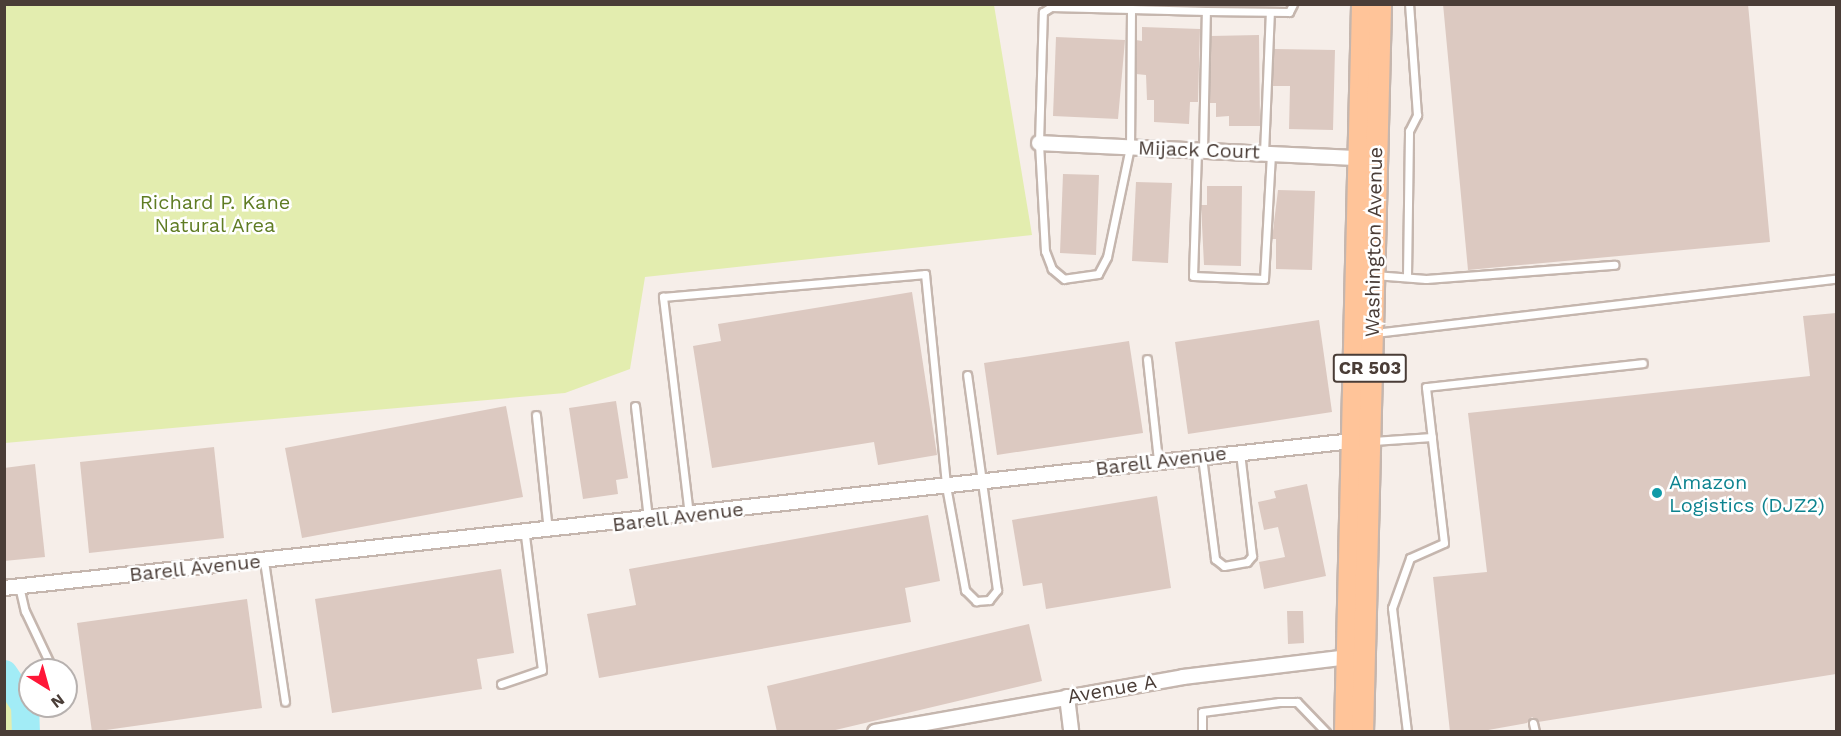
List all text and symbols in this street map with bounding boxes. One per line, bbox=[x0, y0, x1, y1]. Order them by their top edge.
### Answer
street label: Mijack Court bbox=[1137, 136, 1261, 164]
street label: Washington Avenue bbox=[1360, 146, 1388, 338]
park label: Richard P. Kane Natural Area bbox=[140, 190, 290, 237]
road number: CR 503 bbox=[1332, 353, 1408, 383]
street label: Barell Avenue bbox=[1093, 441, 1229, 481]
place label: Amazon Logistics (DJZ2) bbox=[1669, 470, 1825, 517]
marker: Amazon Logistics (DJZ2) bbox=[1650, 486, 1664, 500]
street label: Barell Avenue bbox=[610, 497, 746, 537]
street label: Barell Avenue bbox=[127, 549, 263, 587]
north arrow bbox=[18, 658, 78, 718]
street label: Avenue A bbox=[1065, 669, 1159, 709]
text: N bbox=[47, 690, 68, 712]

